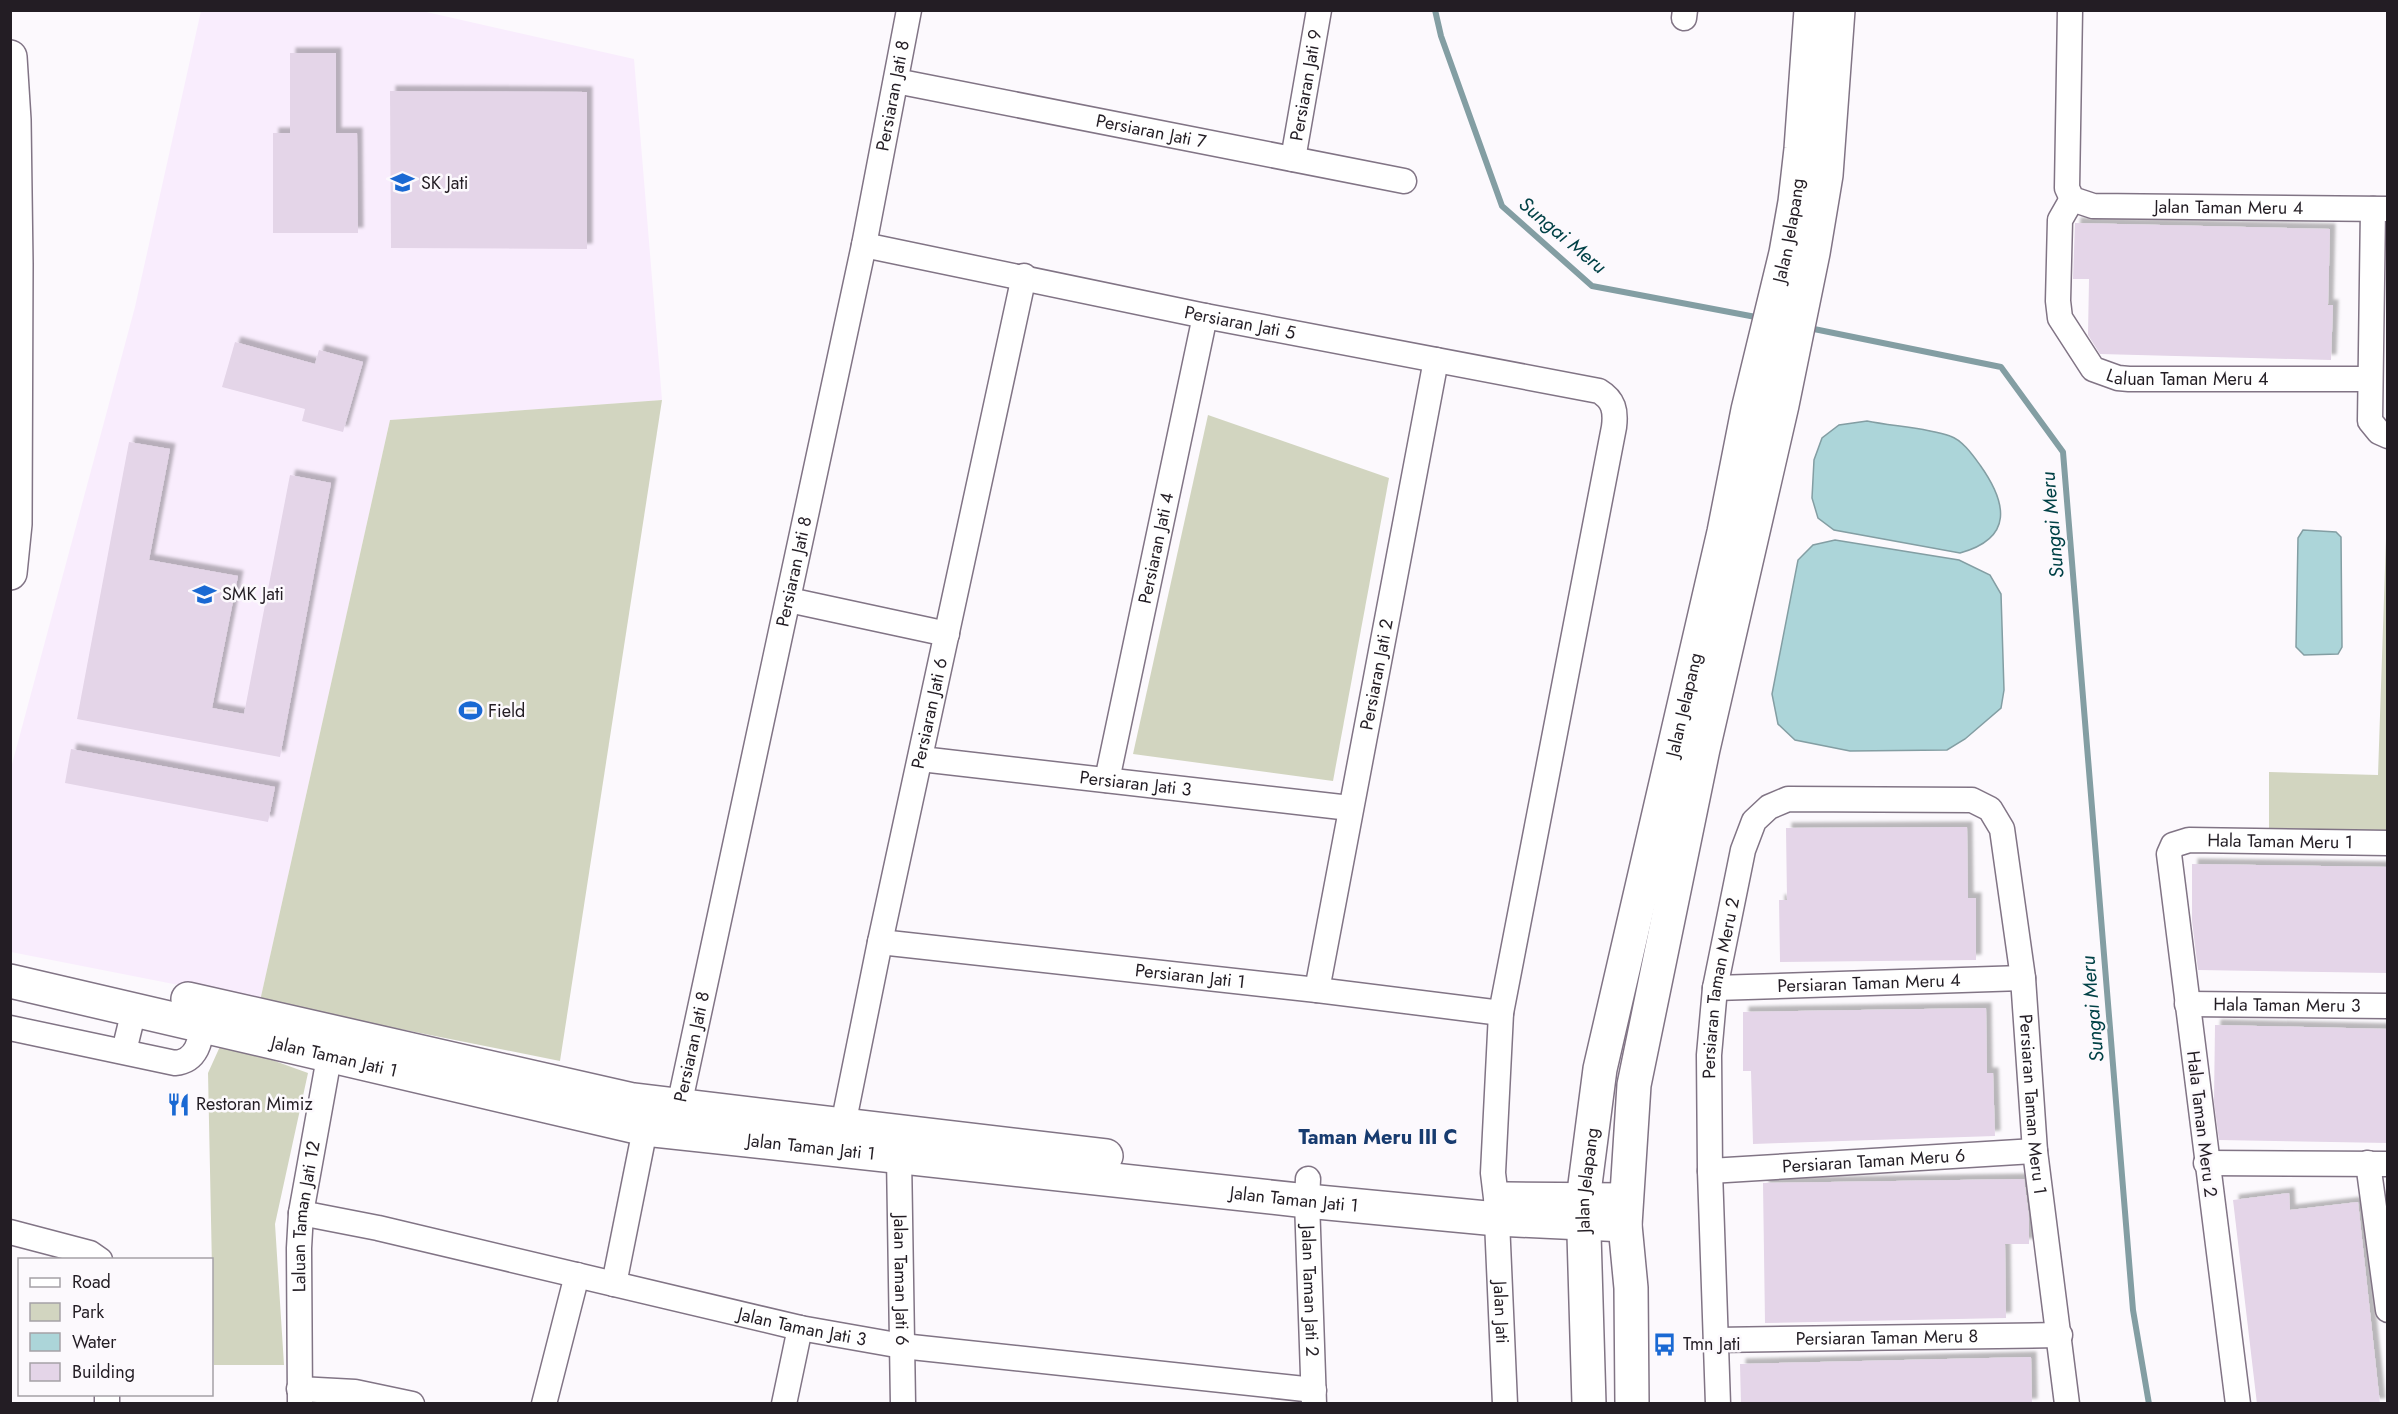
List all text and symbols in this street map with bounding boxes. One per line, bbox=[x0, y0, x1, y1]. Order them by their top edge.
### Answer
street label: Persiaran Jati 9 bbox=[1283, 27, 1328, 143]
street label: Persiaran Jati 8 bbox=[869, 38, 916, 153]
street label: Persiaran Jati 7 bbox=[1094, 108, 1209, 155]
school or university icon: SK Jati bbox=[390, 170, 416, 196]
place label: SK Jati bbox=[421, 170, 468, 196]
street label: Jalan Jelapang bbox=[1766, 177, 1811, 287]
water label: Sungai Meru bbox=[1512, 190, 1613, 281]
street label: Jalan Taman Meru 4 bbox=[2152, 194, 2303, 221]
street label: Persiaran Jati 5 bbox=[1182, 299, 1298, 346]
street label: Laluan Taman Meru 4 bbox=[2103, 362, 2268, 392]
water label: Sungai Meru bbox=[2033, 471, 2072, 579]
street label: Persiaran Jati 4 bbox=[1132, 490, 1180, 606]
street label: Persiaran Jati 8 bbox=[769, 514, 818, 629]
school or university icon: SMK Jati bbox=[191, 581, 217, 607]
place label: SMK Jati bbox=[222, 581, 284, 607]
street label: Persiaran Jati 2 bbox=[1353, 617, 1400, 732]
street label: Jalan Jelapang bbox=[1659, 650, 1709, 761]
street label: Persiaran Jati 6 bbox=[905, 655, 954, 771]
sports icon: Field bbox=[457, 698, 483, 724]
place label: Field bbox=[488, 698, 525, 724]
street label: Persiaran Jati 3 bbox=[1078, 764, 1193, 803]
street label: Hala Taman Meru 1 bbox=[2207, 827, 2353, 855]
street label: Persiaran Taman Meru 2 bbox=[1696, 895, 1746, 1079]
water label: Sungai Meru bbox=[2073, 955, 2112, 1063]
street label: Persiaran Jati 1 bbox=[1134, 957, 1247, 995]
street label: Persiaran Taman Meru 4 bbox=[1777, 967, 1961, 999]
street label: Persiaran Jati 8 bbox=[667, 989, 716, 1104]
street label: Hala Taman Meru 3 bbox=[2213, 991, 2361, 1019]
street label: Persiaran Taman Meru 1 bbox=[2013, 1013, 2053, 1196]
street label: Jalan Taman Jati 1 bbox=[267, 1029, 400, 1084]
street label: Hala Taman Meru 2 bbox=[2180, 1049, 2224, 1199]
restaurant icon: Restoran Mimiz bbox=[165, 1091, 191, 1117]
place label: Restoran Mimiz bbox=[196, 1091, 313, 1117]
district label: Taman Meru III C bbox=[1299, 1123, 1457, 1152]
street label: Jalan Jelapang bbox=[1570, 1126, 1605, 1235]
street label: Jalan Taman Jati 1 bbox=[743, 1127, 877, 1167]
street label: Laluan Taman Jati 12 bbox=[286, 1139, 327, 1292]
street label: Persiaran Taman Meru 6 bbox=[1781, 1142, 1966, 1180]
street label: Jalan Taman Jati 1 bbox=[1227, 1179, 1360, 1219]
street label: Jalan Taman Jati 6 bbox=[887, 1212, 915, 1346]
street label: Jalan Taman Jati 2 bbox=[1295, 1223, 1325, 1357]
legend bbox=[18, 1258, 213, 1396]
text: Road bbox=[72, 1269, 111, 1295]
street label: Jalan Jati bbox=[1487, 1279, 1515, 1344]
text: Park bbox=[72, 1299, 104, 1325]
street label: Jalan Taman Jati 3 bbox=[733, 1300, 869, 1353]
street label: Persiaran Taman Meru 8 bbox=[1795, 1323, 1979, 1352]
text: Water bbox=[72, 1329, 117, 1355]
bus stop icon: Tmn Jati bbox=[1652, 1331, 1678, 1357]
place label: Tmn Jati bbox=[1683, 1331, 1741, 1357]
text: Building bbox=[72, 1359, 135, 1385]

